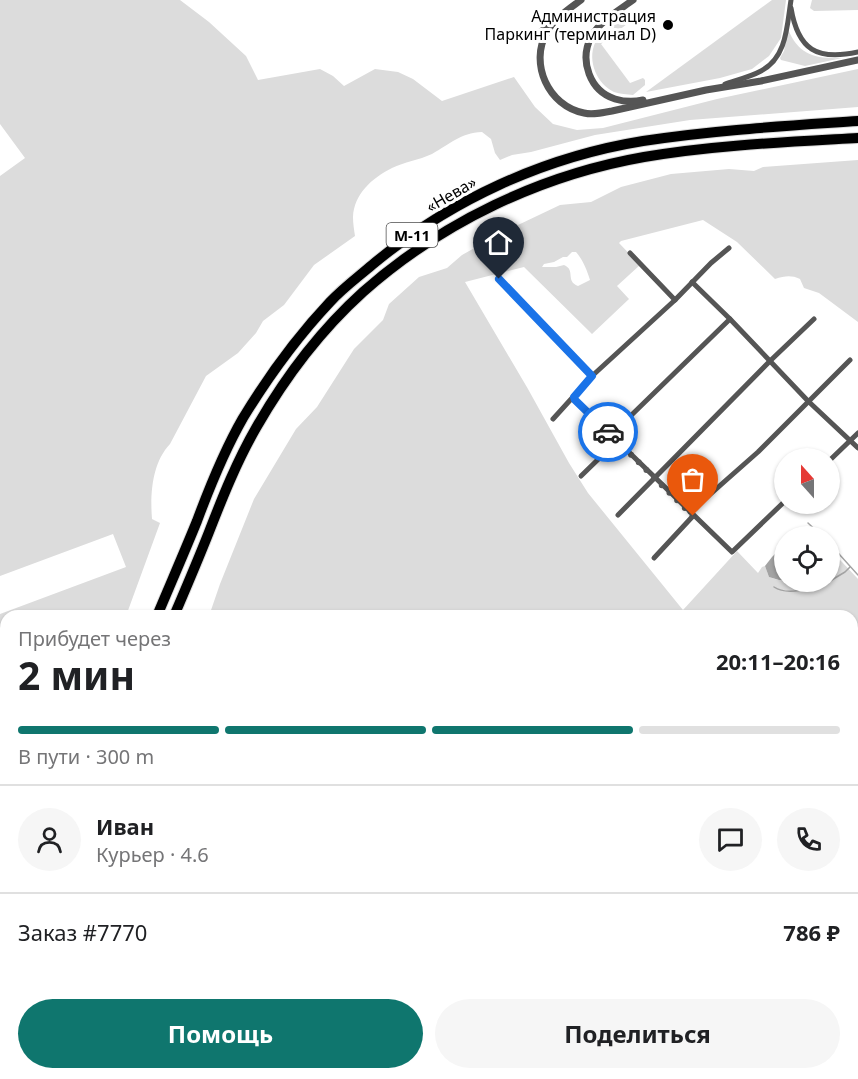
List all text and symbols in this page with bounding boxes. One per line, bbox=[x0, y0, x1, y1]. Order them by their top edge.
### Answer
place label: Администрация Паркинг (терминал D) bbox=[485, 5, 656, 45]
marker: Администрация Паркинг (терминал D) bbox=[661, 18, 675, 32]
street label: «Нева» bbox=[422, 171, 480, 217]
pin bbox=[473, 217, 524, 279]
road number: М-11 bbox=[386, 223, 438, 247]
icon: home bbox=[482, 226, 515, 259]
courier bbox=[578, 402, 638, 462]
icon: car bbox=[592, 416, 625, 449]
north arrow bbox=[774, 448, 840, 514]
map controls bbox=[774, 448, 840, 592]
pin bbox=[667, 454, 718, 516]
icon: bag bbox=[676, 463, 709, 496]
button: locate bbox=[774, 526, 840, 592]
text: Прибудет через bbox=[18, 625, 171, 652]
text: 20:11–20:16 bbox=[716, 646, 840, 676]
text: 2 мин bbox=[18, 648, 135, 701]
text: В пути · 300 m bbox=[18, 743, 154, 770]
button: person bbox=[18, 808, 81, 871]
button: chat bbox=[699, 808, 762, 871]
button: phone bbox=[777, 808, 840, 871]
text: Иван bbox=[96, 811, 154, 841]
text: Курьер · 4.6 bbox=[96, 841, 209, 868]
text: Заказ #7770 bbox=[18, 917, 147, 947]
text: 786 ₽ bbox=[783, 917, 840, 947]
button: Помощь bbox=[18, 999, 423, 1068]
button: Поделиться bbox=[435, 999, 840, 1068]

